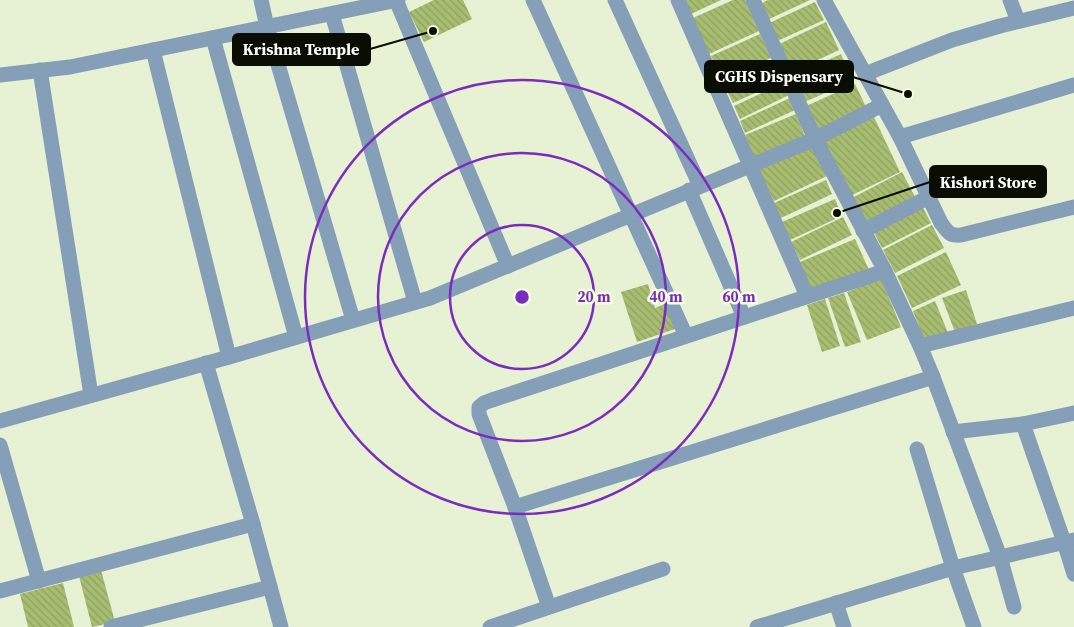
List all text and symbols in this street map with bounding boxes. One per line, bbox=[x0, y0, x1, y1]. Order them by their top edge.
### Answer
callout: Krishna Temple bbox=[233, 34, 370, 65]
text: Krishna Temple bbox=[243, 38, 359, 60]
callout: CGHS Dispensary bbox=[705, 61, 853, 92]
text: CGHS Dispensary bbox=[715, 65, 844, 87]
callout: Kishori Store bbox=[930, 166, 1046, 197]
text: Kishori Store bbox=[940, 171, 1036, 193]
text: 20 m bbox=[577, 286, 611, 307]
text: 40 m bbox=[649, 286, 683, 307]
text: 60 m bbox=[722, 286, 756, 307]
centre of rings bbox=[513, 288, 531, 306]

